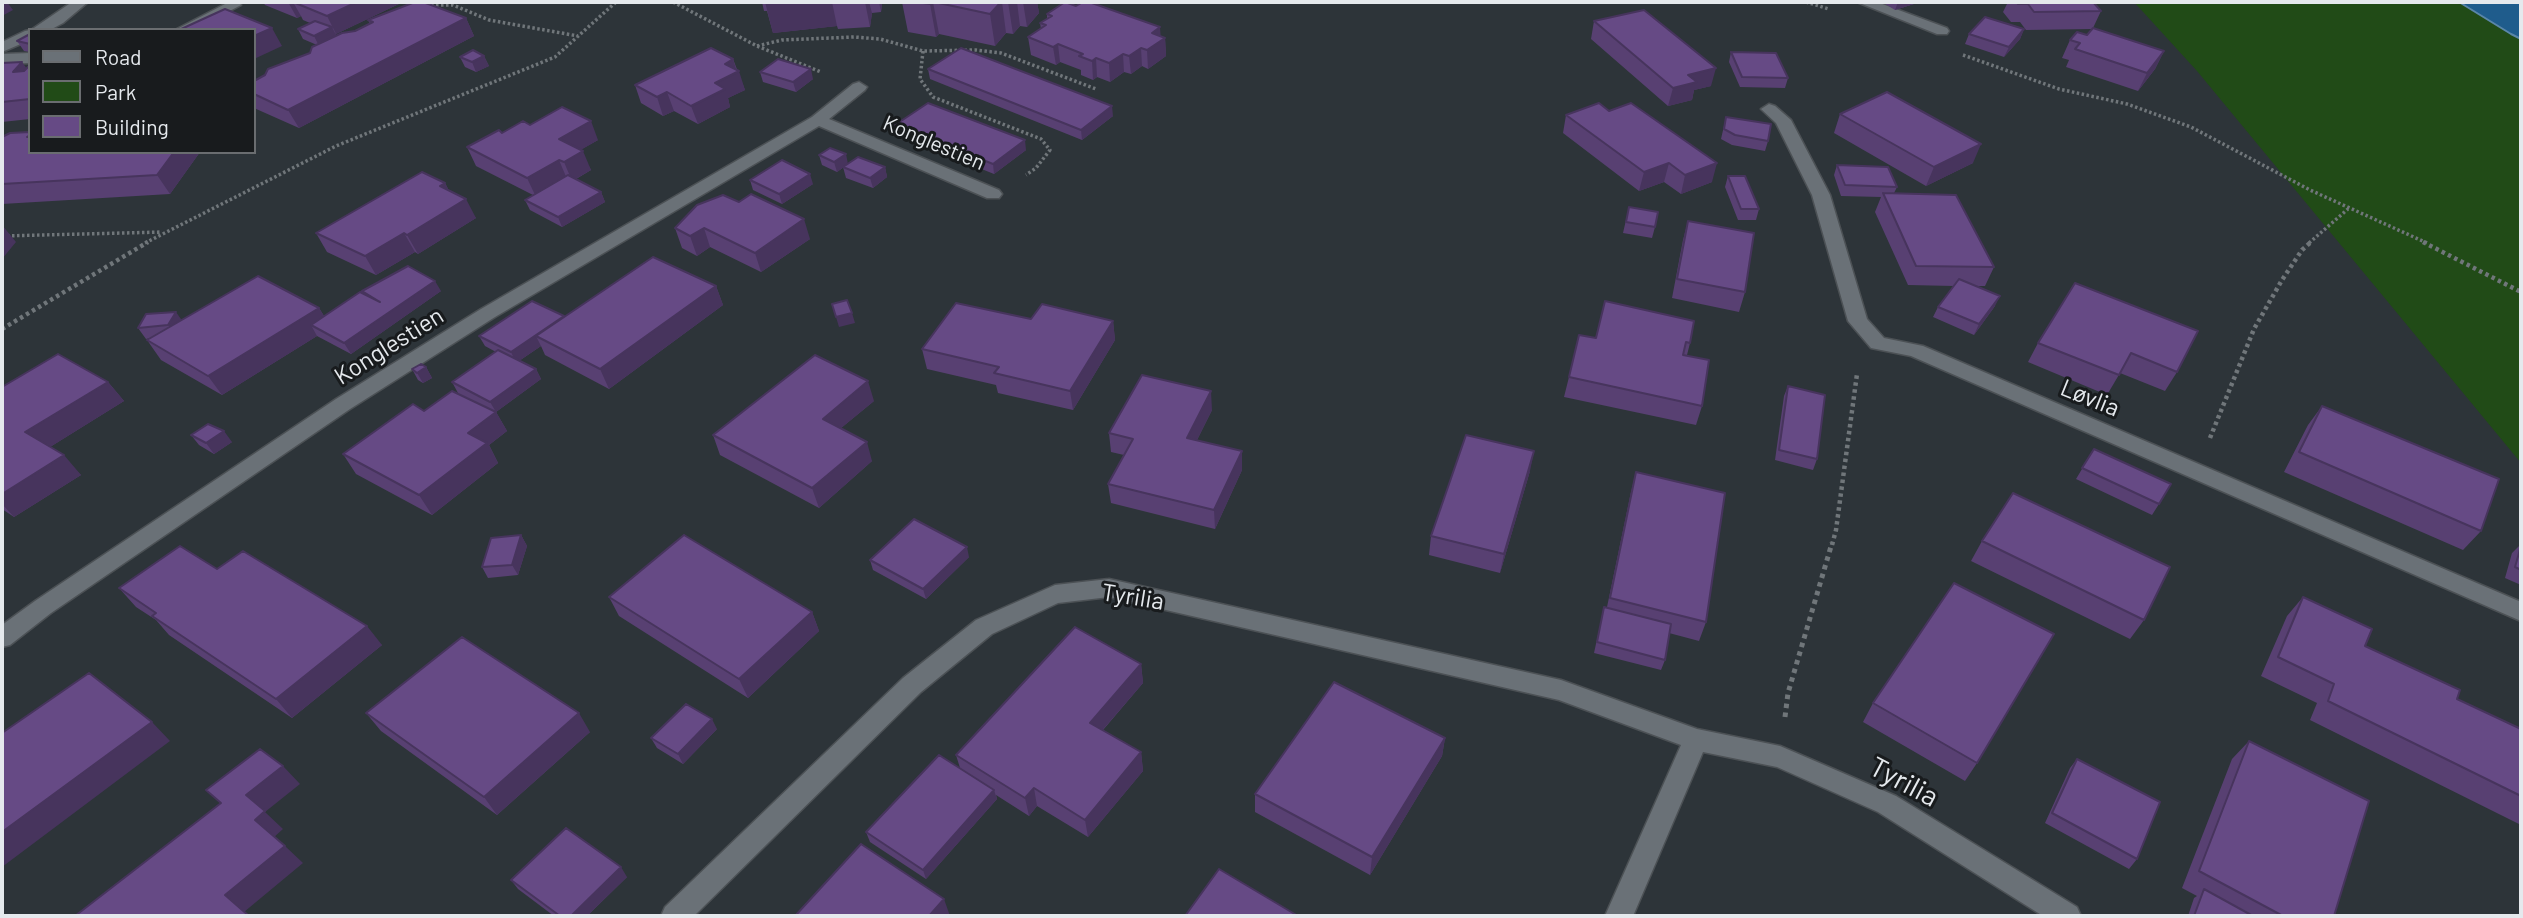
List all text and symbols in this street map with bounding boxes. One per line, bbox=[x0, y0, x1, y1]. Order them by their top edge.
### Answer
legend bbox=[28, 28, 256, 154]
text: Road bbox=[95, 44, 141, 69]
text: Park bbox=[95, 79, 136, 104]
street label: Konglestien bbox=[879, 110, 989, 176]
text: Building bbox=[95, 114, 169, 139]
street label: Konglestien bbox=[329, 301, 449, 391]
street label: Løvlia bbox=[2056, 373, 2124, 423]
street label: Tyrilia bbox=[1100, 578, 1166, 616]
street label: Tyrilia bbox=[1864, 750, 1944, 814]

